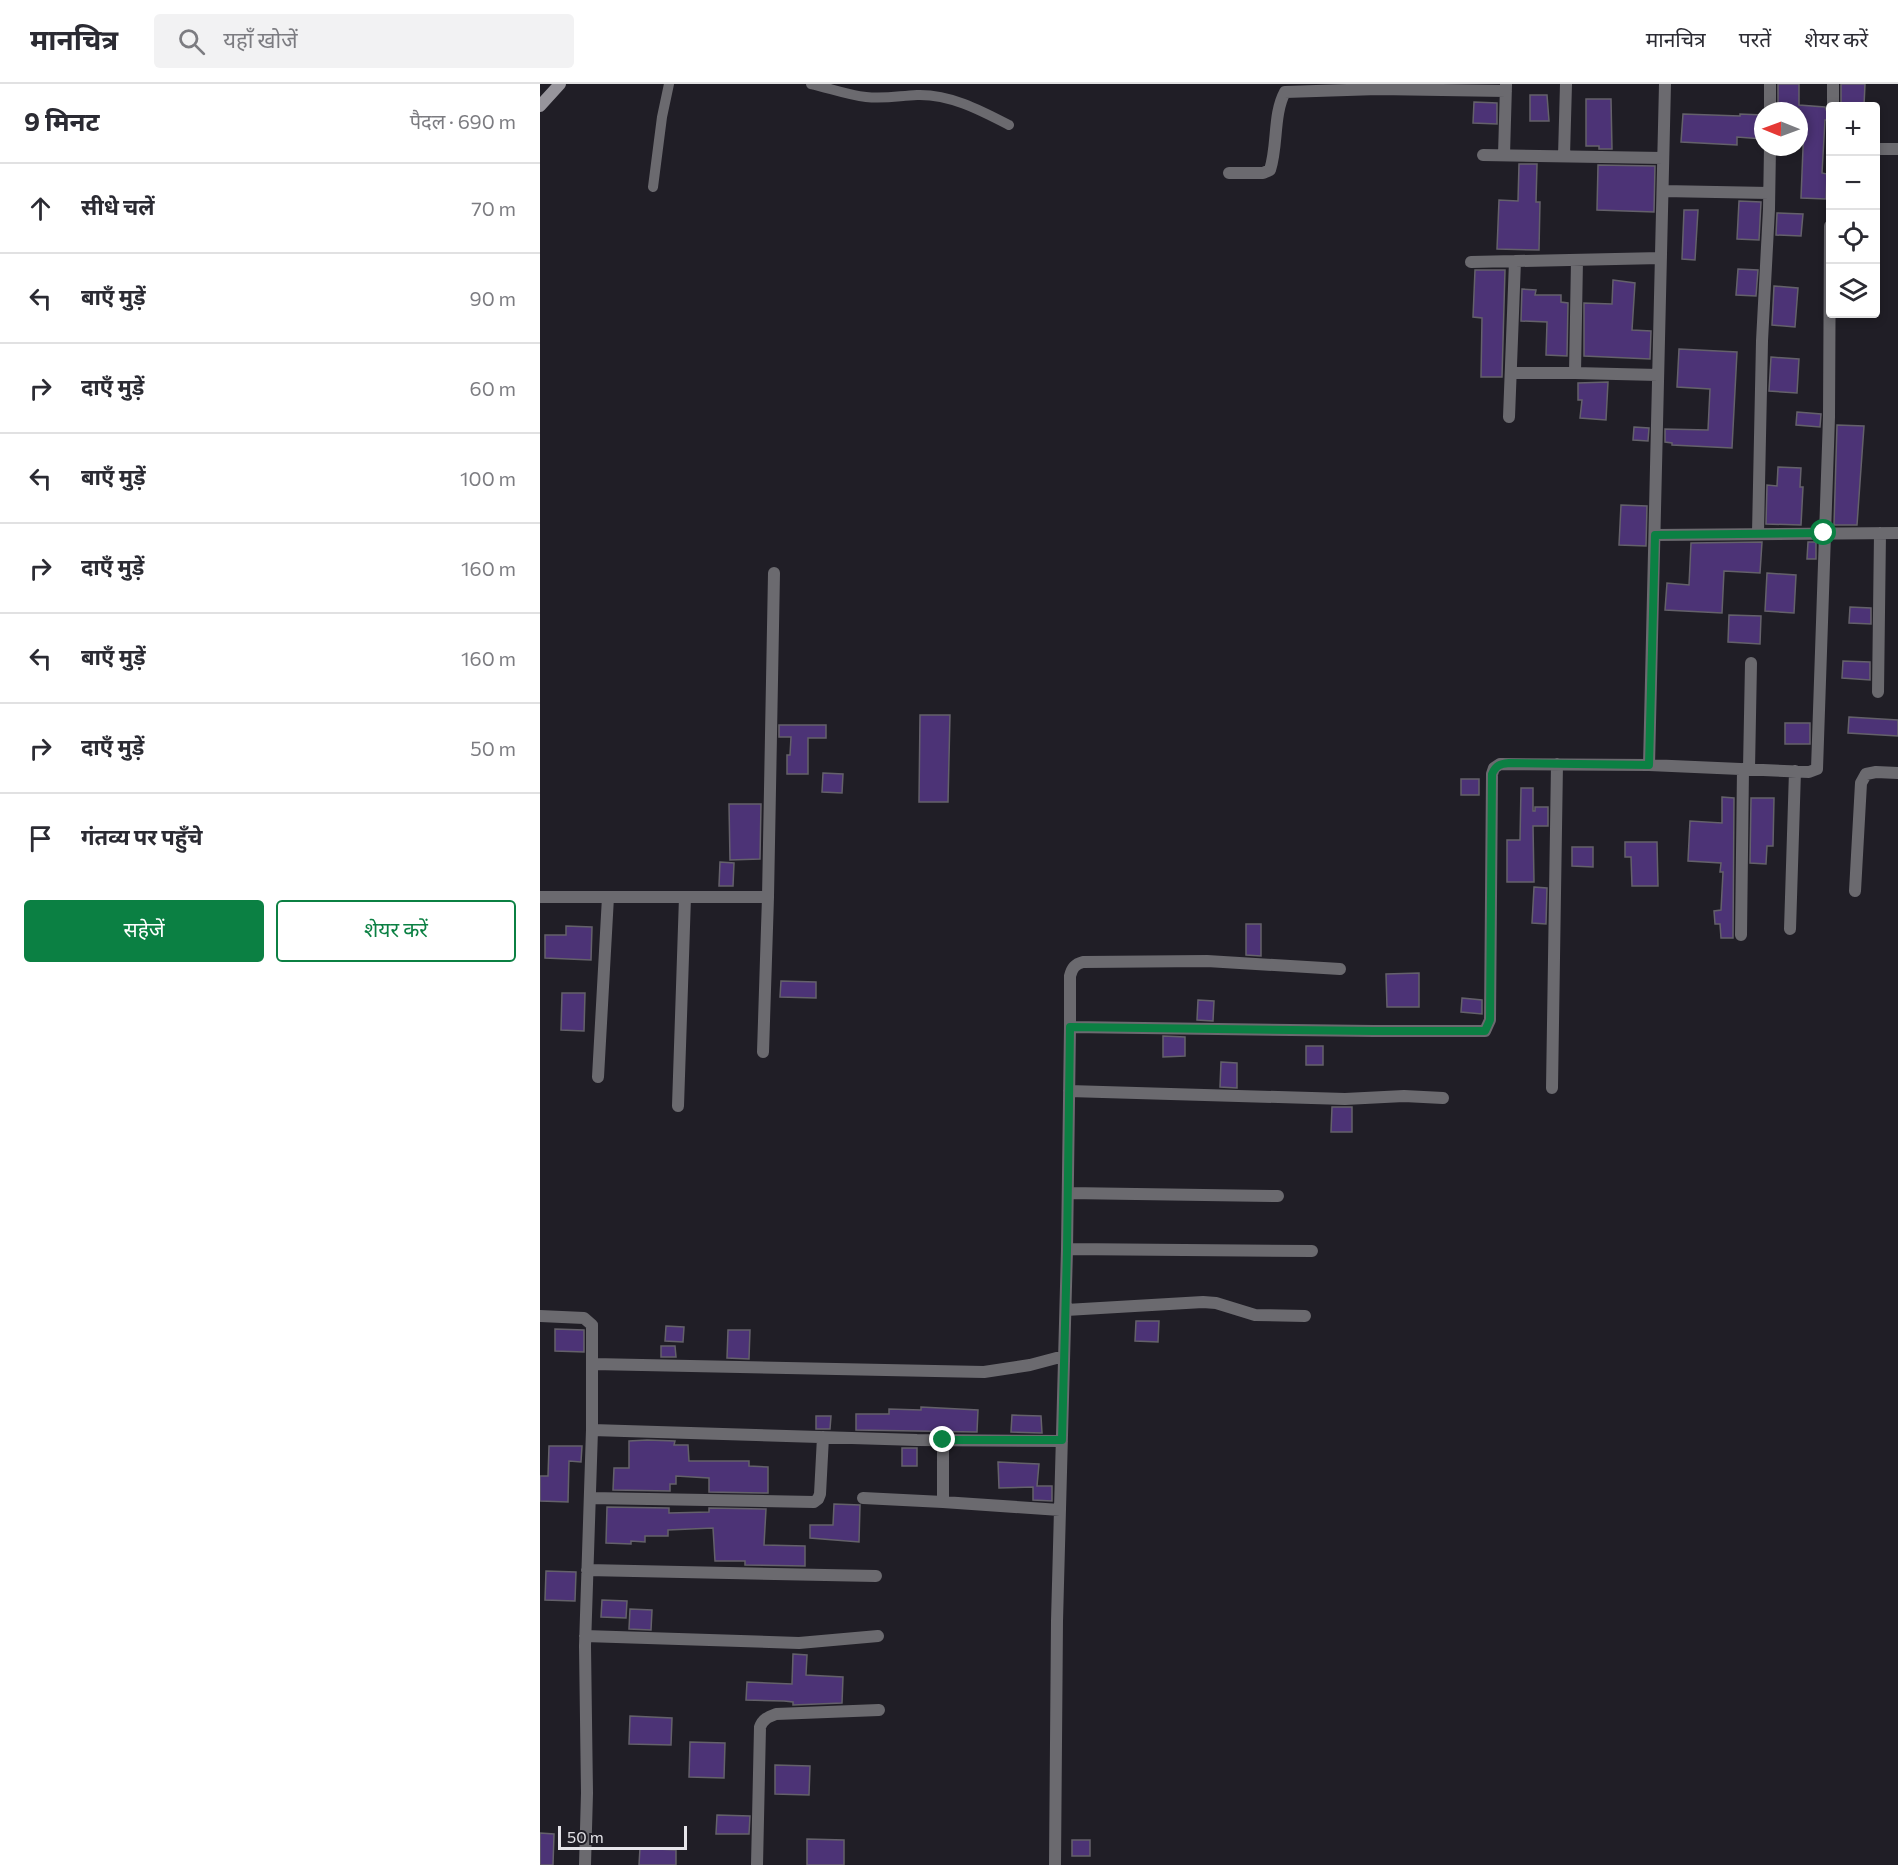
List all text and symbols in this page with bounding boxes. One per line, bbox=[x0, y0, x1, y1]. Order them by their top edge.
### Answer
search box bbox=[154, 14, 574, 68]
text: मानचित्र bbox=[30, 22, 118, 56]
icon: search bbox=[175, 25, 208, 58]
text: यहाँ खोजें bbox=[223, 26, 298, 53]
text: मानचित्र bbox=[1646, 26, 1706, 51]
text: परतें bbox=[1739, 26, 1771, 51]
text: शेयर करें bbox=[1804, 26, 1868, 51]
north arrow bbox=[1754, 102, 1808, 156]
map controls bbox=[1826, 102, 1880, 318]
button: + bbox=[1826, 102, 1880, 156]
text: 9 मिनट bbox=[24, 105, 100, 136]
text: पैदल · 690 m bbox=[410, 109, 516, 133]
button: − bbox=[1826, 156, 1880, 210]
icon: ahead bbox=[24, 192, 57, 225]
text: सीधे चलें bbox=[81, 193, 155, 220]
text: 70 m bbox=[471, 196, 516, 220]
button: locate bbox=[1826, 210, 1880, 264]
button: layers bbox=[1826, 264, 1880, 318]
icon: left bbox=[24, 282, 57, 315]
text: बाएँ मुड़ें bbox=[81, 283, 146, 310]
text: 90 m bbox=[470, 286, 516, 310]
icon: right bbox=[24, 372, 57, 405]
text: दाएँ मुड़ें bbox=[81, 373, 144, 400]
text: 60 m bbox=[470, 376, 516, 400]
icon: left bbox=[24, 462, 57, 495]
text: बाएँ मुड़ें bbox=[81, 463, 146, 490]
text: 100 m bbox=[460, 466, 516, 490]
route start bbox=[1810, 519, 1836, 545]
icon: right bbox=[24, 552, 57, 585]
text: दाएँ मुड़ें bbox=[81, 553, 144, 580]
text: 160 m bbox=[461, 556, 516, 580]
icon: left bbox=[24, 642, 57, 675]
text: बाएँ मुड़ें bbox=[81, 643, 146, 670]
text: 160 m bbox=[461, 646, 516, 670]
icon: right bbox=[24, 732, 57, 765]
text: दाएँ मुड़ें bbox=[81, 733, 144, 760]
text: 50 m bbox=[470, 736, 516, 760]
icon: arrive bbox=[24, 822, 57, 855]
text: गंतव्य पर पहुँचे bbox=[81, 823, 203, 850]
button: सहेजें bbox=[24, 900, 264, 962]
button: शेयर करें bbox=[276, 900, 516, 962]
route end bbox=[929, 1426, 955, 1452]
scale bar bbox=[558, 1823, 687, 1850]
text: 50 m bbox=[567, 1827, 604, 1846]

